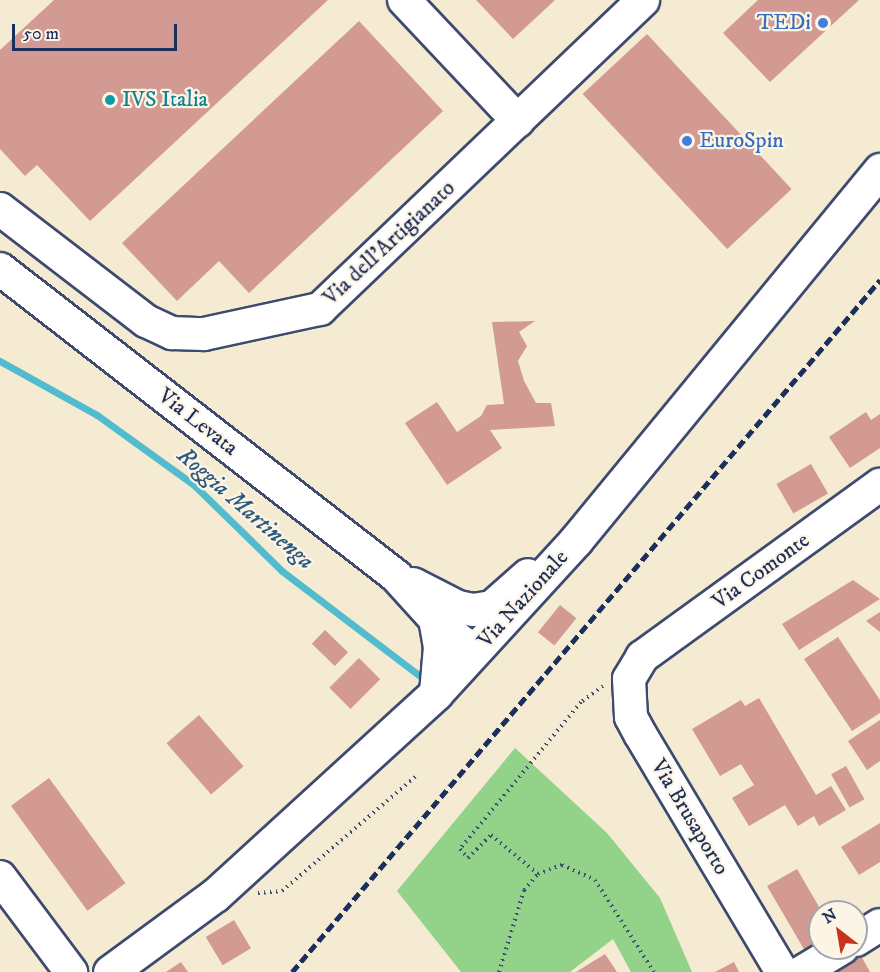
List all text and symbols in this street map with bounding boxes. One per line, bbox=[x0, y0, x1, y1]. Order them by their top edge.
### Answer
place label: TEDi bbox=[757, 10, 811, 36]
scale bar bbox=[15, 12, 180, 50]
marker: TEDi bbox=[816, 16, 830, 30]
text: 50 m bbox=[23, 23, 59, 45]
place label: IVS Italia bbox=[122, 87, 208, 113]
marker: IVS Italia bbox=[103, 93, 117, 107]
place label: EuroSpin bbox=[699, 128, 784, 154]
marker: EuroSpin bbox=[680, 134, 694, 148]
street label: Via dell'Artigianato bbox=[317, 175, 461, 311]
street label: Via Levata bbox=[153, 383, 243, 461]
water label: Roggia Martinenga bbox=[171, 442, 319, 576]
street label: Via Comonte bbox=[707, 527, 815, 615]
street label: Via Nazionale bbox=[472, 545, 574, 653]
street label: Via Brusaporto bbox=[645, 754, 735, 880]
north arrow bbox=[808, 900, 868, 960]
text: N bbox=[819, 904, 841, 928]

